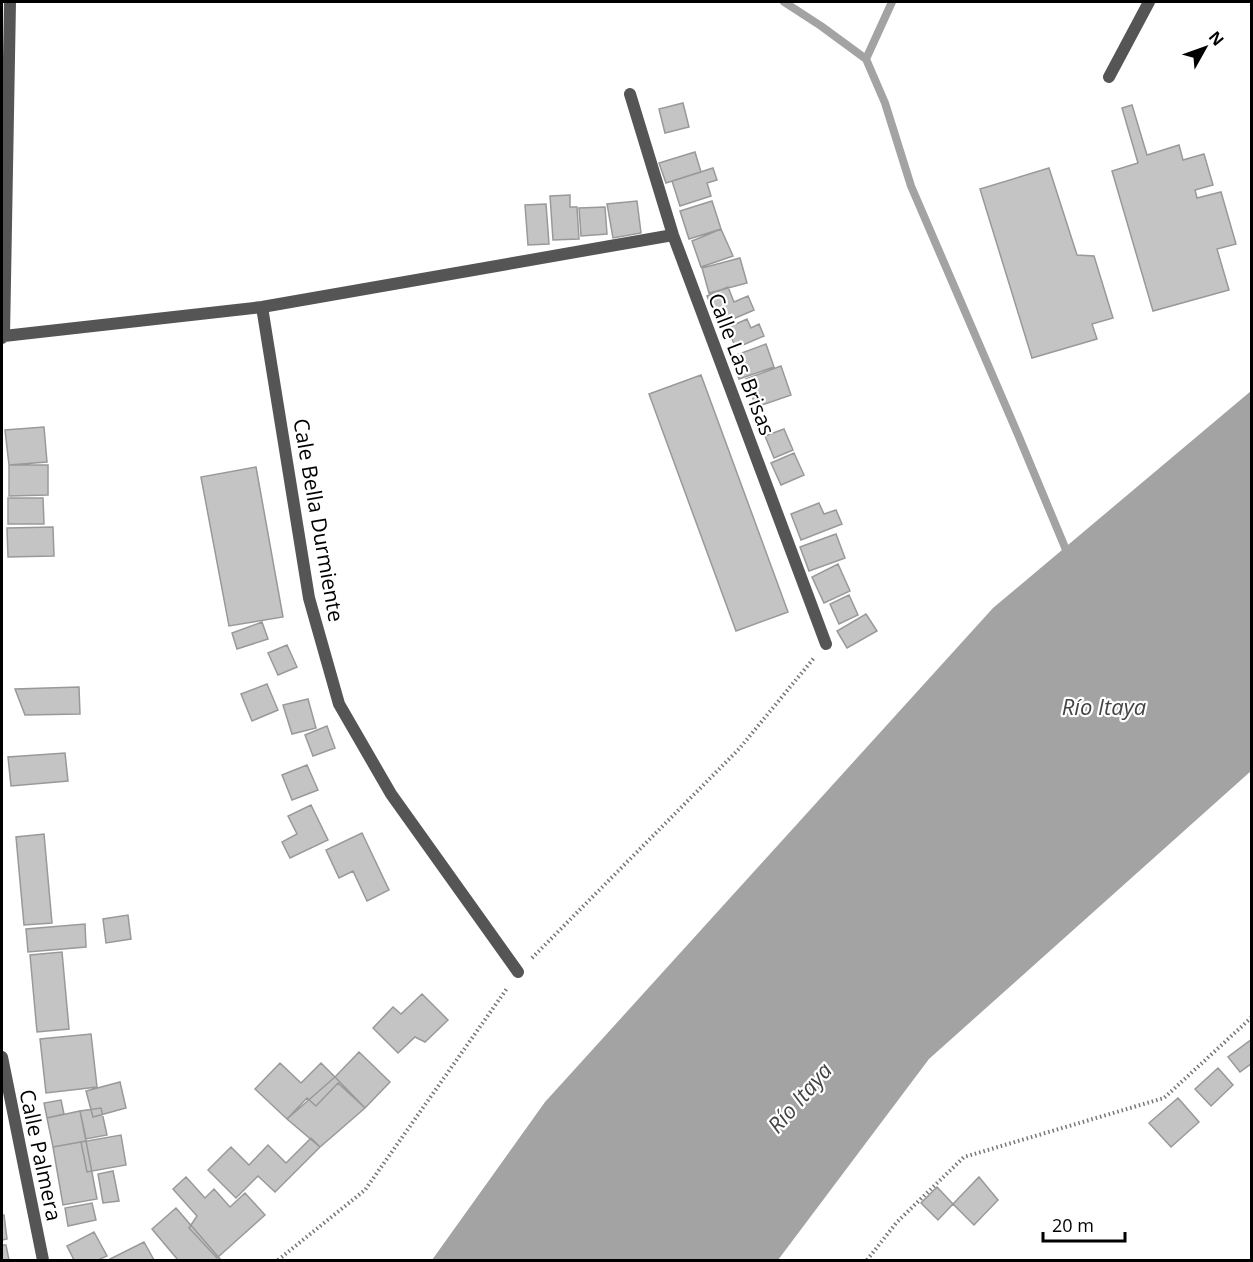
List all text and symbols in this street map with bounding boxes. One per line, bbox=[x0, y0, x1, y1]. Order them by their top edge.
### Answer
north arrow bbox=[1175, 18, 1235, 78]
text: N bbox=[1204, 26, 1229, 50]
street label: Calle Las Brisas bbox=[702, 289, 782, 439]
street label: Cale Bella Durmiente bbox=[287, 416, 351, 624]
water label: Río Itaya bbox=[1062, 691, 1146, 721]
water label: Río Itaya bbox=[760, 1055, 838, 1139]
street label: Calle Palmera bbox=[13, 1087, 69, 1223]
scale bar bbox=[1043, 1205, 1126, 1243]
text: 20 m bbox=[1052, 1213, 1094, 1237]

